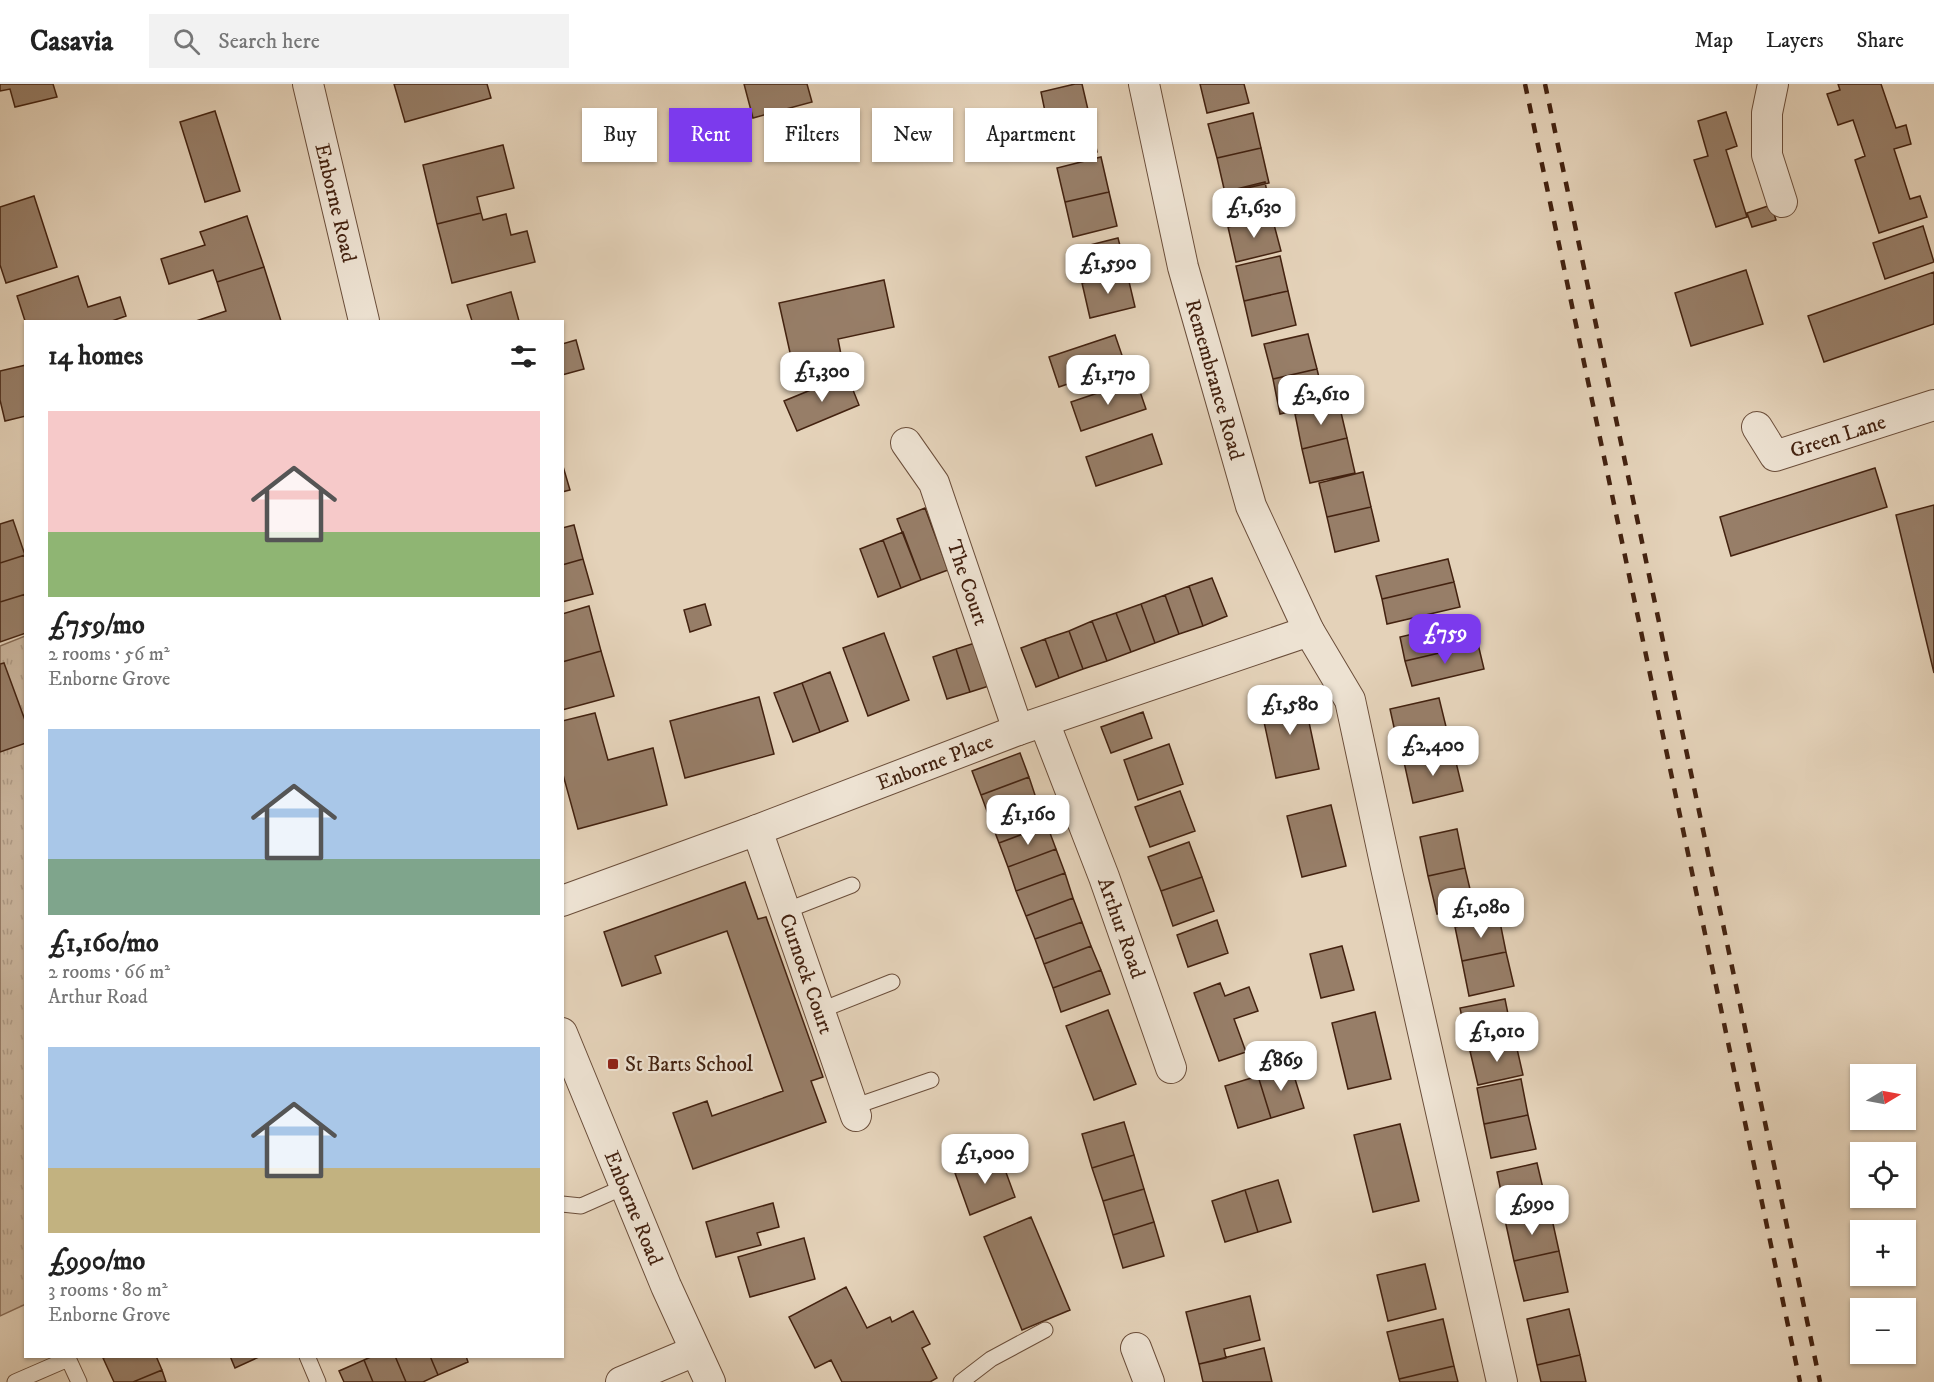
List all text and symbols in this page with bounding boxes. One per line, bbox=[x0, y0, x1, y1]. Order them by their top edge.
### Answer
search box bbox=[149, 14, 569, 68]
text: Casavia bbox=[30, 24, 113, 59]
icon: search bbox=[170, 25, 203, 58]
text: Search here bbox=[218, 28, 320, 55]
text: Map bbox=[1694, 28, 1733, 54]
text: Layers bbox=[1766, 28, 1824, 54]
text: Share bbox=[1857, 28, 1904, 54]
chip: Buy bbox=[582, 108, 657, 162]
chip: Rent bbox=[669, 108, 752, 162]
chip: Filters bbox=[764, 108, 860, 162]
chip: New bbox=[872, 108, 953, 162]
chip: Apartment bbox=[965, 108, 1097, 162]
street label: Enborne Road bbox=[308, 141, 362, 265]
pin: £1,630 bbox=[1205, 188, 1303, 239]
text: £1,630 bbox=[1226, 195, 1282, 220]
pin: £1,590 bbox=[1059, 244, 1157, 295]
text: £1,590 bbox=[1080, 251, 1136, 276]
street label: Remembrance Road bbox=[1179, 296, 1249, 464]
text: 14 homes bbox=[48, 340, 143, 373]
icon: filters bbox=[507, 340, 540, 373]
pin: £1,300 bbox=[773, 352, 871, 403]
pin: £1,170 bbox=[1059, 355, 1157, 406]
text: £1,300 bbox=[794, 359, 850, 384]
text: £1,170 bbox=[1080, 362, 1136, 387]
pin: £2,610 bbox=[1272, 375, 1370, 426]
text: £2,610 bbox=[1292, 382, 1350, 407]
street label: Green Lane bbox=[1787, 409, 1889, 464]
icon: home bbox=[240, 450, 348, 558]
street label: The Court bbox=[940, 537, 994, 629]
text: £759/mo bbox=[48, 609, 145, 642]
pin: £759 bbox=[1409, 614, 1481, 665]
text: £759 bbox=[1423, 621, 1467, 646]
text: 2 rooms · 56 m² bbox=[48, 642, 170, 667]
text: Enborne Grove bbox=[48, 667, 170, 692]
pin: £1,580 bbox=[1241, 685, 1339, 736]
text: £1,580 bbox=[1262, 692, 1318, 717]
pin: £2,400 bbox=[1384, 726, 1482, 777]
street label: Enborne Place bbox=[873, 729, 998, 797]
text: £2,400 bbox=[1402, 733, 1464, 758]
icon: home bbox=[240, 768, 348, 876]
pin: £1,160 bbox=[979, 795, 1077, 846]
text: £1,160 bbox=[1000, 802, 1056, 827]
street label: Arthur Road bbox=[1091, 874, 1151, 982]
pin: £1,080 bbox=[1432, 888, 1530, 939]
text: £1,080 bbox=[1452, 895, 1510, 920]
street label: Curnock Court bbox=[773, 910, 839, 1038]
text: £1,160/mo bbox=[48, 927, 159, 960]
text: 2 rooms · 66 m² bbox=[48, 960, 170, 985]
text: Arthur Road bbox=[48, 985, 148, 1010]
pin: £1,010 bbox=[1448, 1012, 1546, 1063]
text: £1,010 bbox=[1469, 1019, 1525, 1044]
pin: £869 bbox=[1245, 1041, 1317, 1092]
text: £869 bbox=[1259, 1048, 1303, 1073]
place label: St Barts School bbox=[625, 1052, 754, 1078]
marker: St Barts School bbox=[606, 1057, 620, 1071]
north arrow bbox=[1850, 1064, 1916, 1130]
map controls bbox=[1850, 1064, 1916, 1364]
icon: home bbox=[240, 1086, 348, 1194]
pin: £1,000 bbox=[936, 1134, 1034, 1185]
text: £1,000 bbox=[956, 1141, 1014, 1166]
button: locate bbox=[1850, 1142, 1916, 1208]
street label: Enborne Road bbox=[598, 1147, 668, 1270]
pin: £990 bbox=[1496, 1185, 1568, 1236]
text: £990 bbox=[1510, 1192, 1554, 1217]
button: + bbox=[1850, 1220, 1916, 1286]
text: £990/mo bbox=[48, 1245, 145, 1278]
text: 3 rooms · 80 m² bbox=[48, 1278, 168, 1303]
button: − bbox=[1850, 1298, 1916, 1364]
text: Enborne Grove bbox=[48, 1303, 170, 1328]

